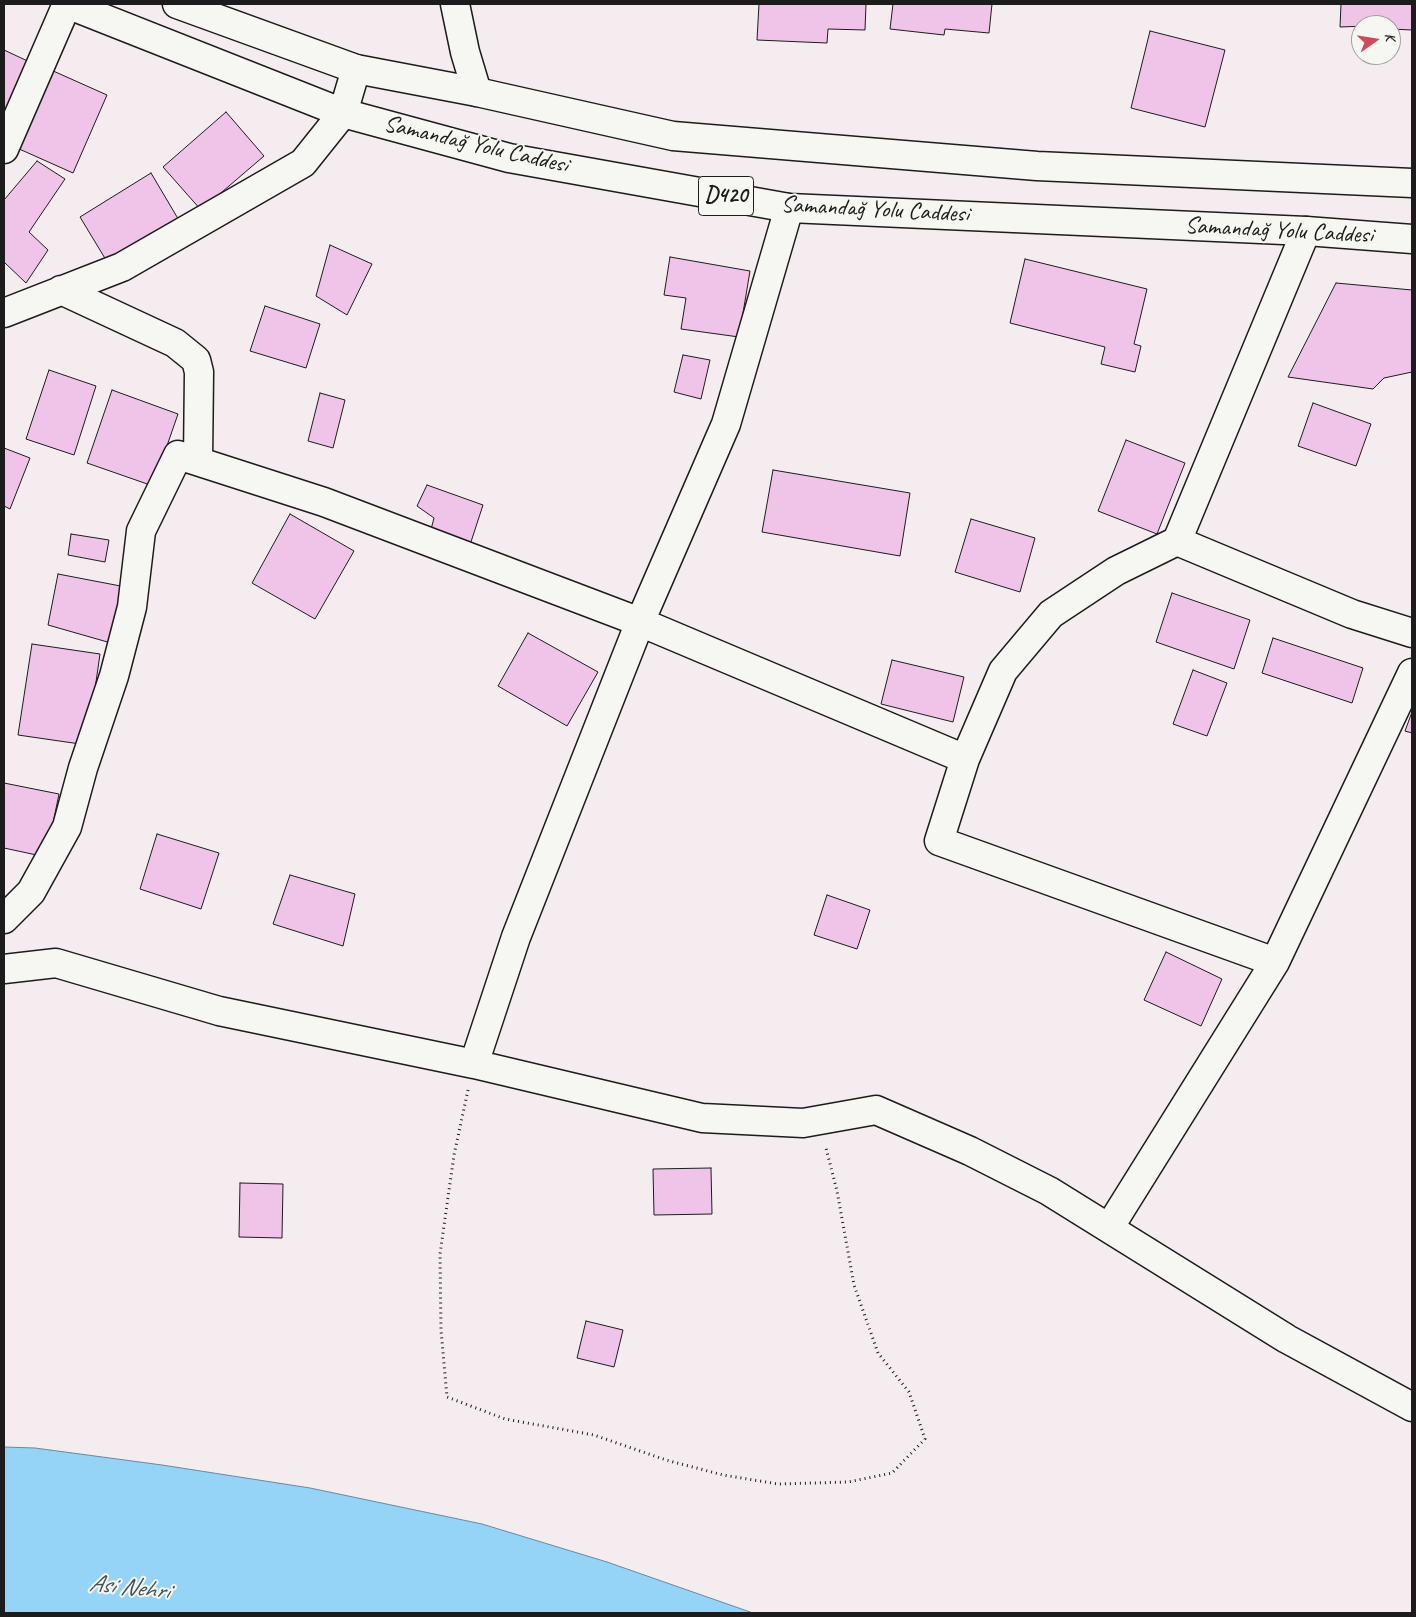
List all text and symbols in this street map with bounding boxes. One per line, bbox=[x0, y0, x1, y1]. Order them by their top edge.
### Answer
north arrow bbox=[1351, 15, 1401, 65]
text: K bbox=[1381, 31, 1399, 42]
street label: Samandağ Yolu Caddesi bbox=[381, 110, 571, 180]
road number: D420 bbox=[698, 177, 754, 216]
street label: Samandağ Yolu Caddesi bbox=[780, 191, 970, 229]
street label: Samandağ Yolu Caddesi bbox=[1184, 212, 1374, 250]
water label: Asi Nehri bbox=[88, 1569, 170, 1607]

